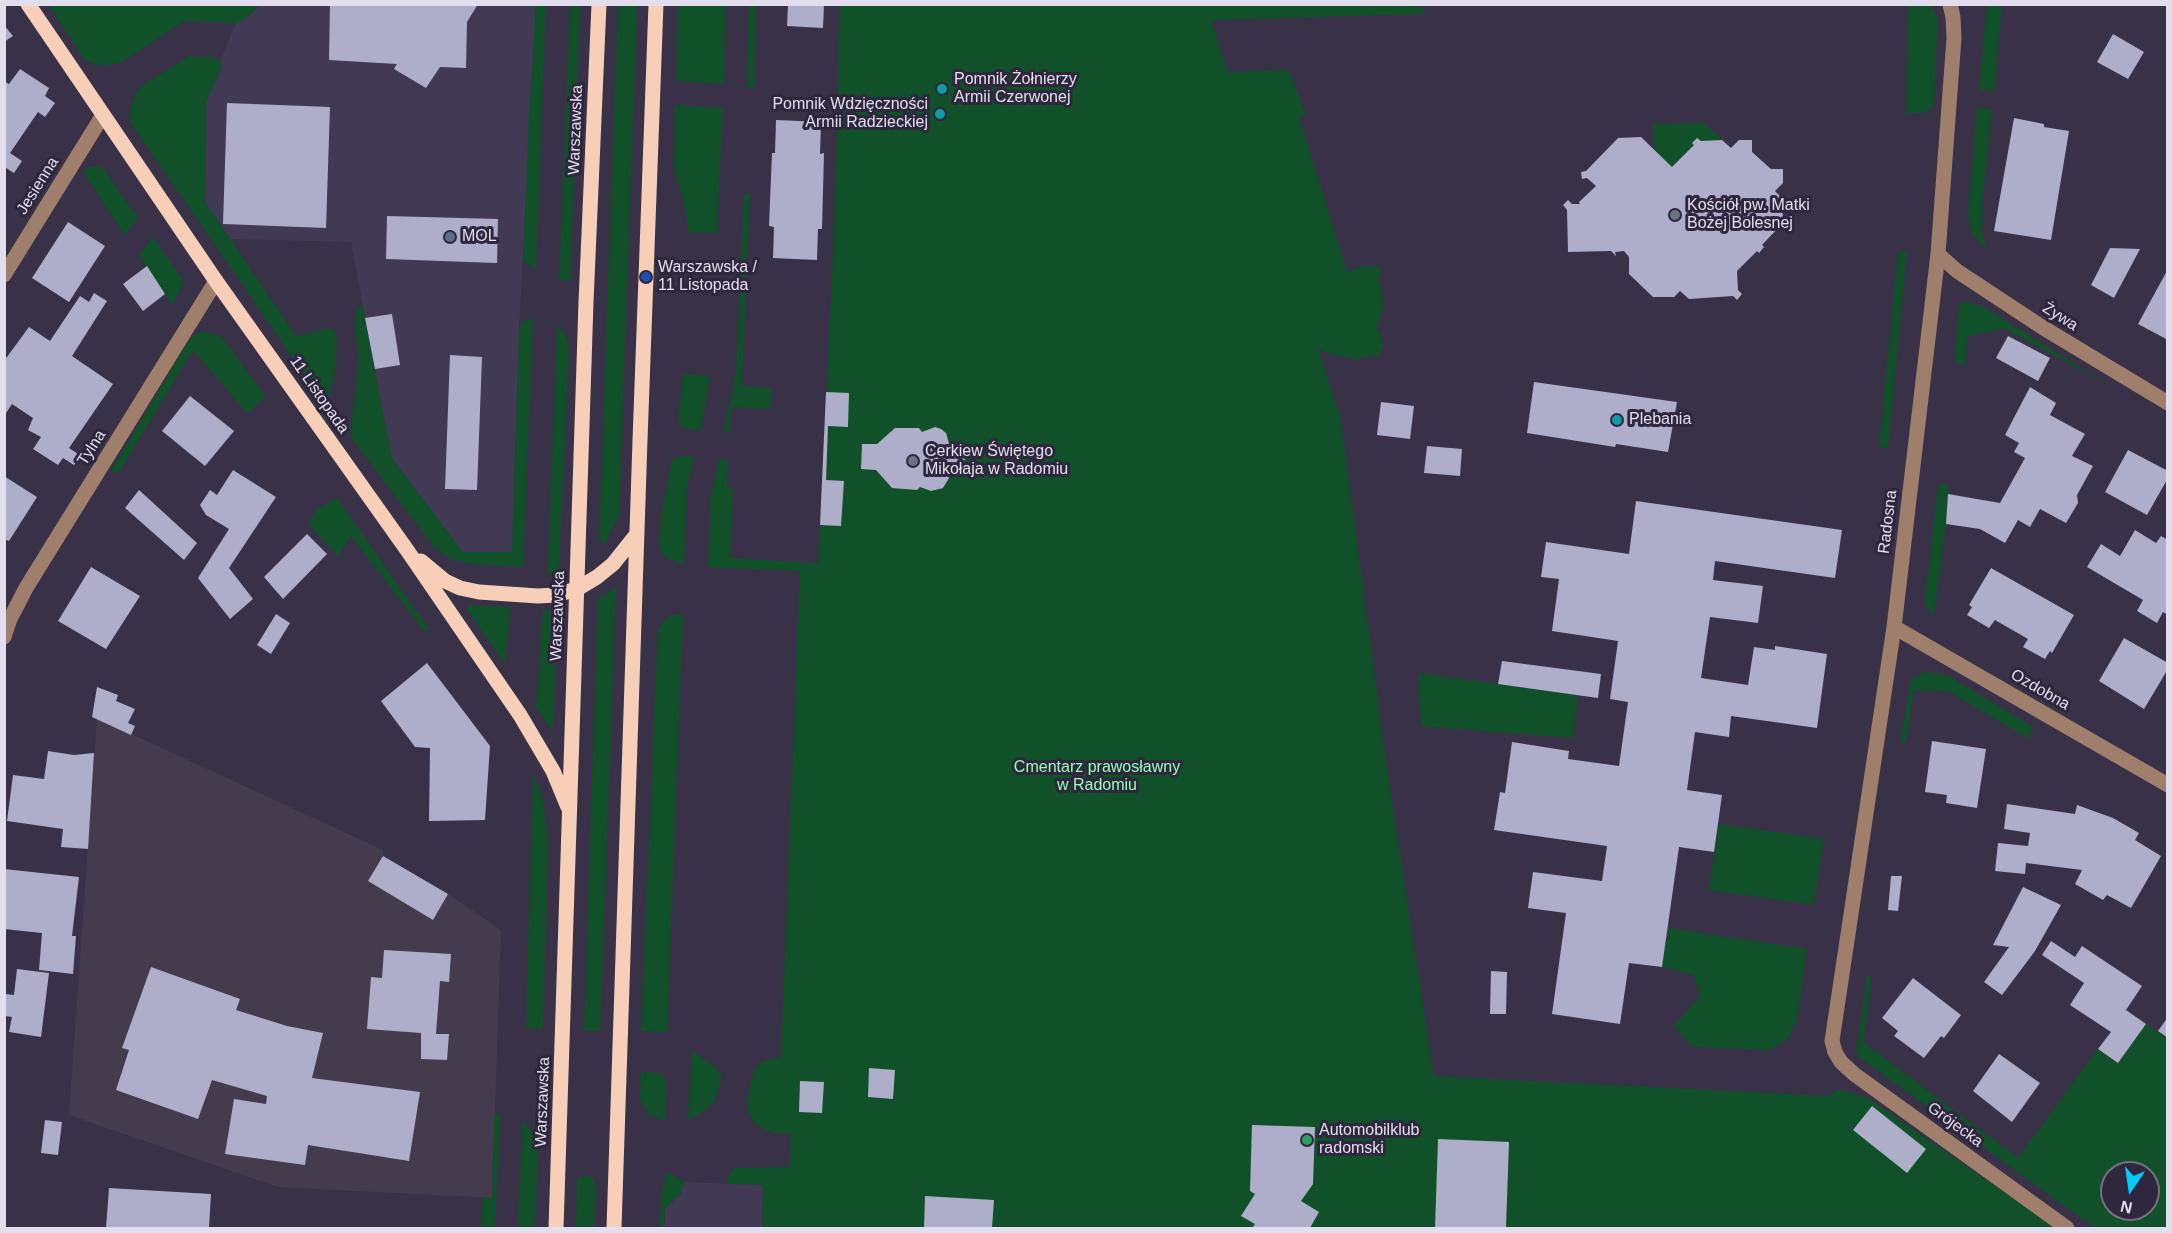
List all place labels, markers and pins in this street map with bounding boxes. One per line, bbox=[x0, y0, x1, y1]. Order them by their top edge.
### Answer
place label: Pomnik Żołnierzy Armii Czerwonej bbox=[954, 70, 1077, 108]
marker: Pomnik Żołnierzy Armii Czerwonej bbox=[935, 82, 949, 96]
place label: Pomnik Wdzięczności Armii Radzieckiej bbox=[772, 95, 928, 133]
marker: Pomnik Wdzięczności Armii Radzieckiej bbox=[933, 107, 947, 121]
place label: Kościół pw. Matki Bożej Bolesnej bbox=[1687, 196, 1810, 234]
marker: Kościół pw. Matki Bożej Bolesnej bbox=[1668, 208, 1682, 222]
place label: MOL bbox=[462, 227, 497, 247]
marker: MOL bbox=[443, 230, 457, 244]
place label: Warszawska / 11 Listopada bbox=[658, 258, 757, 296]
marker: Warszawska / 11 Listopada bbox=[639, 270, 653, 284]
place label: Plebania bbox=[1629, 410, 1691, 430]
marker: Plebania bbox=[1610, 413, 1624, 427]
place label: Cerkiew Świętego Mikołaja w Radomiu bbox=[925, 442, 1068, 480]
marker: Cerkiew Świętego Mikołaja w Radomiu bbox=[906, 454, 920, 468]
place label: Automobilklub radomski bbox=[1319, 1121, 1420, 1159]
marker: Automobilklub radomski bbox=[1300, 1133, 1314, 1147]

